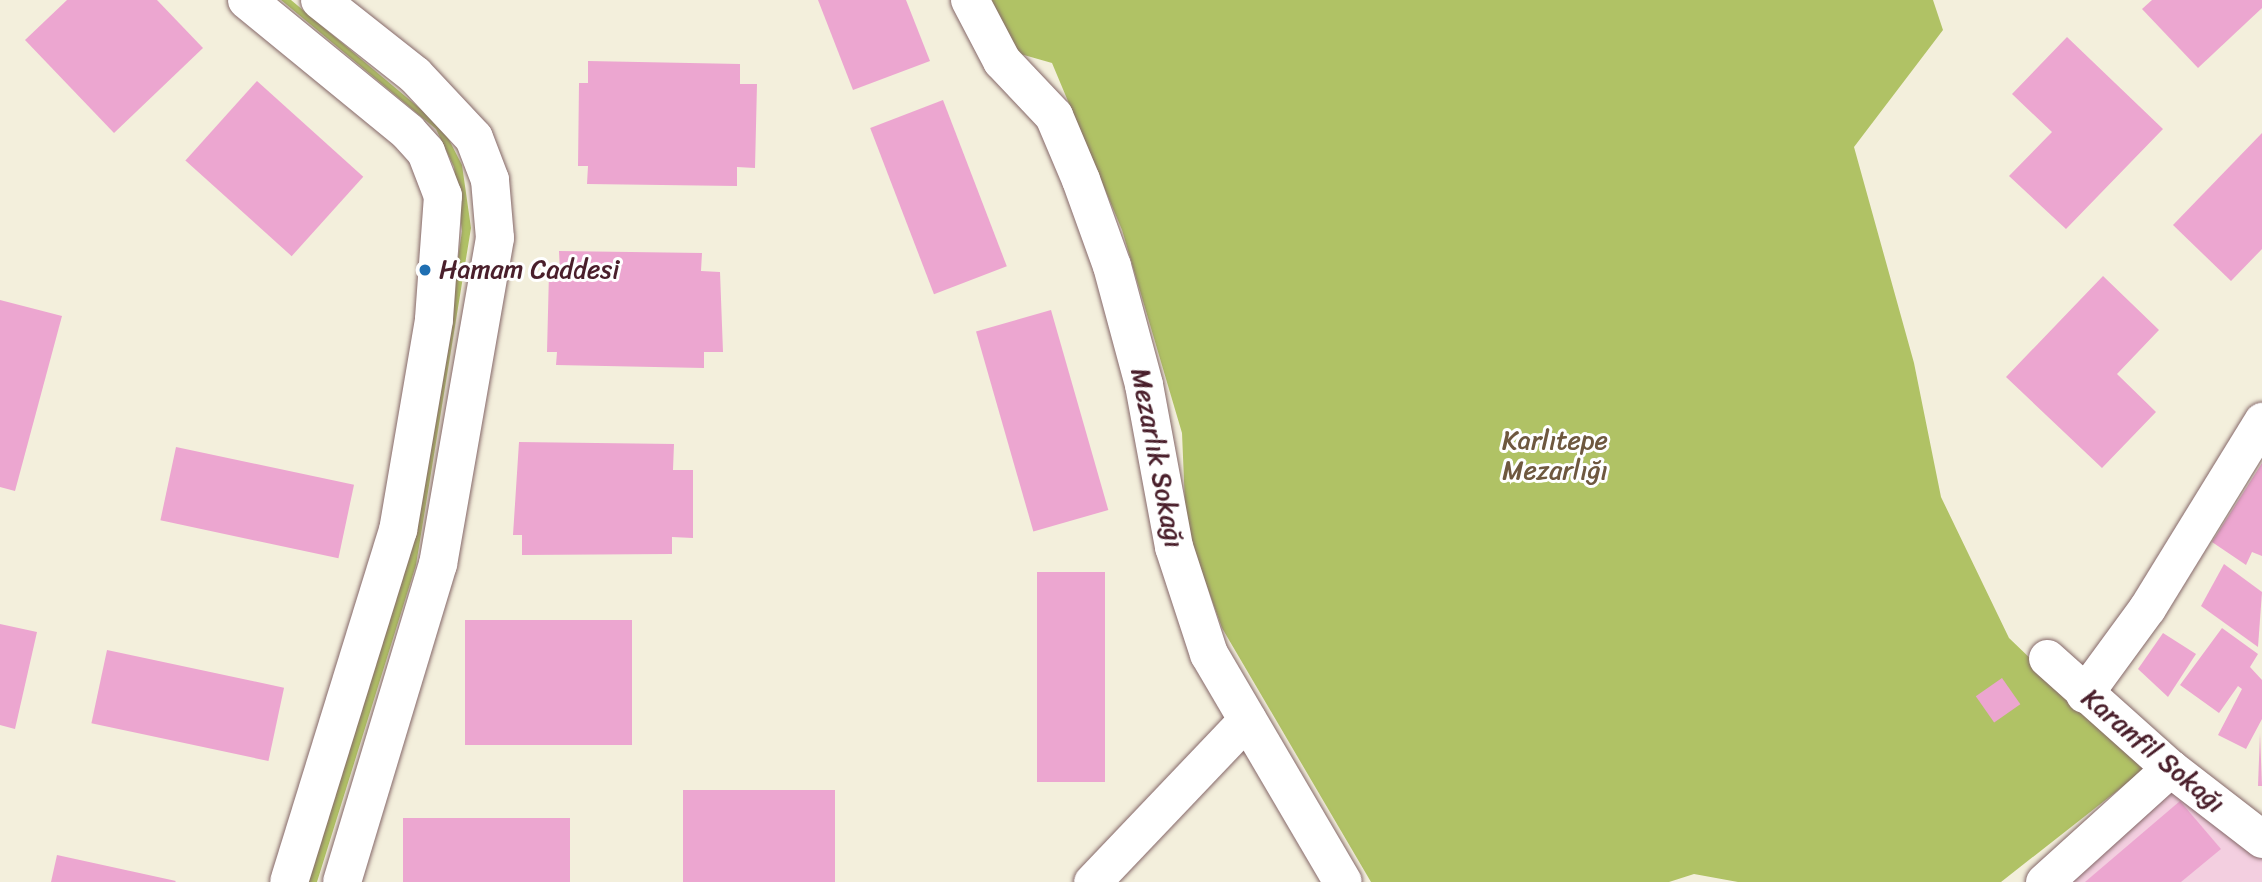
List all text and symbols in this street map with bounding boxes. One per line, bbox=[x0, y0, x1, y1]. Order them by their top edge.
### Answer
place label: Hamam Caddesi bbox=[439, 254, 618, 286]
marker: Hamam Caddesi bbox=[417, 262, 433, 278]
street label: Mezarlık Sokağı bbox=[1124, 365, 1190, 551]
park label: Karlıtepe Mezarlığı bbox=[1502, 425, 1608, 486]
street label: Karanfil Sokağı bbox=[2075, 682, 2231, 820]

